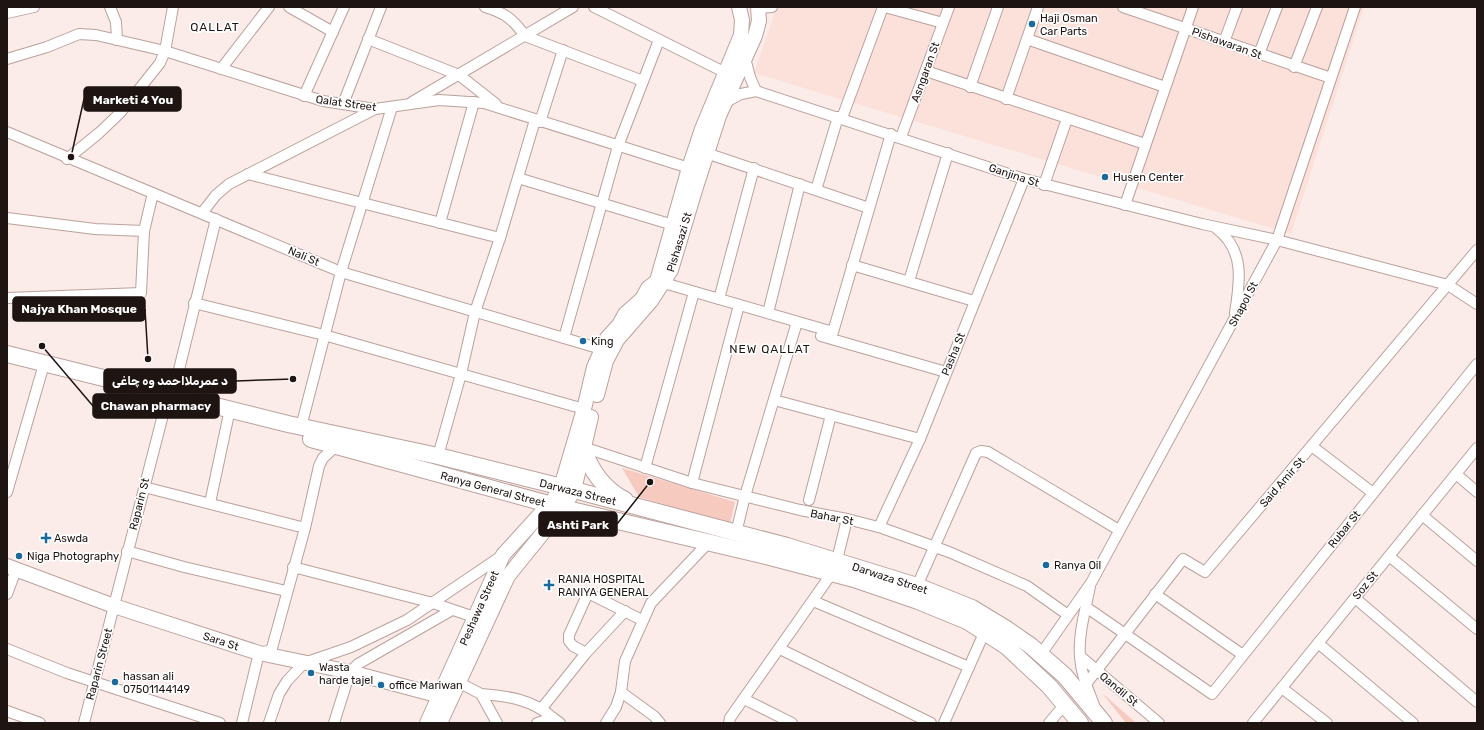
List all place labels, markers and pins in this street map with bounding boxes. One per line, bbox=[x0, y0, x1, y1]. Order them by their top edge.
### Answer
place label: Haji Osman Car Parts bbox=[1040, 12, 1098, 38]
marker: Haji Osman Car Parts bbox=[1027, 19, 1037, 29]
callout: Marketi 4 You bbox=[84, 87, 181, 111]
place label: Husen Center bbox=[1113, 171, 1184, 184]
marker: Husen Center bbox=[1100, 172, 1110, 182]
callout: Najya Khan Mosque bbox=[13, 297, 145, 321]
place label: King bbox=[591, 335, 614, 348]
marker: King bbox=[578, 336, 588, 346]
callout: د عمرملااحمد وه چاغى bbox=[104, 369, 236, 393]
callout: Chawan pharmacy bbox=[93, 394, 219, 418]
callout: Ashti Park bbox=[539, 512, 617, 536]
place label: Aswda bbox=[54, 532, 88, 545]
marker: Aswda bbox=[41, 533, 51, 543]
place label: Niga Photography bbox=[27, 550, 119, 563]
marker: Niga Photography bbox=[14, 551, 24, 561]
place label: Ranya Oil bbox=[1054, 559, 1101, 572]
marker: Ranya Oil bbox=[1041, 560, 1051, 570]
place label: RANIA HOSPITAL RANIYA GENERAL bbox=[558, 573, 649, 599]
marker: RANIA HOSPITAL RANIYA GENERAL bbox=[543, 579, 555, 591]
place label: Wasta harde tajel bbox=[319, 661, 373, 687]
marker: Wasta harde tajel bbox=[306, 668, 316, 678]
place label: hassan ali 07501144149 bbox=[123, 670, 190, 696]
marker: hassan ali 07501144149 bbox=[110, 677, 120, 687]
place label: office Mariwan bbox=[389, 679, 463, 692]
marker: office Mariwan bbox=[376, 680, 386, 690]

